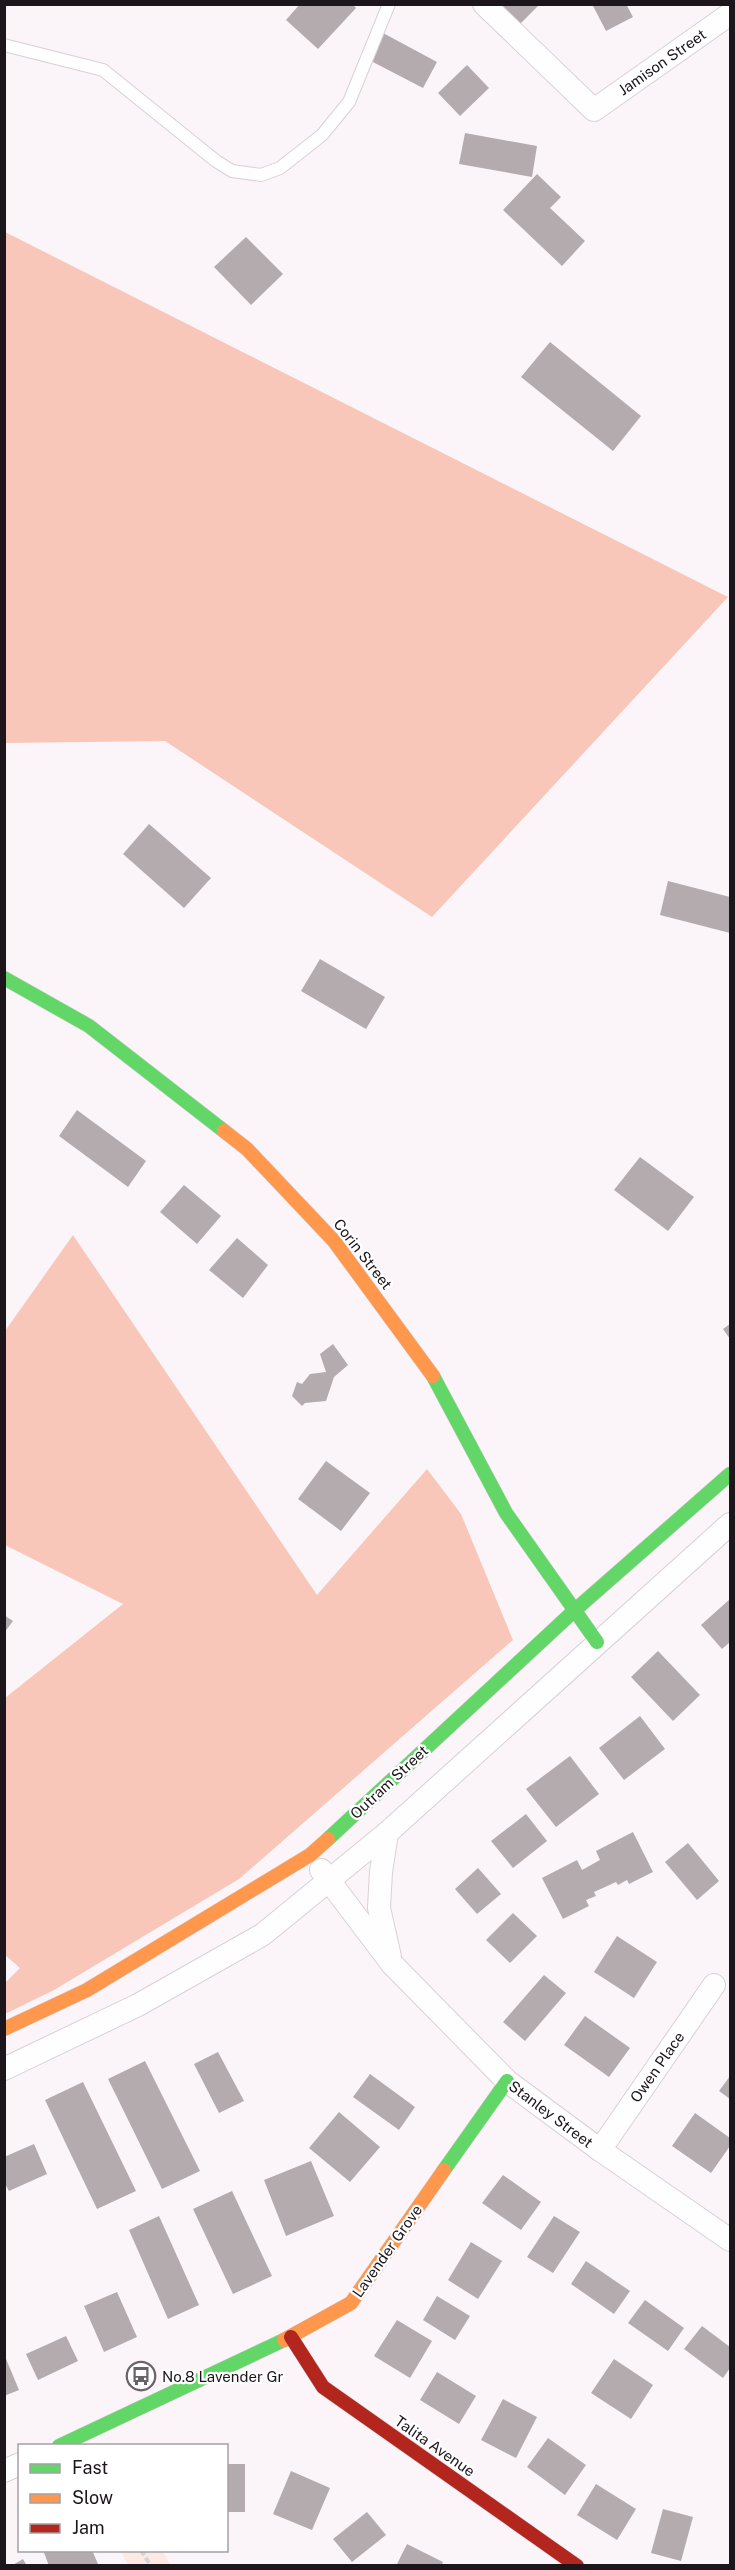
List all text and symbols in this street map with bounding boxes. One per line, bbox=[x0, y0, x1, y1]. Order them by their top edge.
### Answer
street label: Jamison Street bbox=[615, 25, 709, 99]
street label: Corin Street bbox=[330, 1215, 396, 1293]
street label: Outram Street bbox=[347, 1742, 431, 1822]
street label: Owen Place bbox=[626, 2028, 688, 2106]
street label: Stanley Street bbox=[506, 2077, 596, 2151]
street label: Lavender Grove bbox=[349, 2201, 425, 2301]
bus stop icon: No.8 Lavender Gr bbox=[125, 2360, 157, 2392]
place label: No.8 Lavender Gr bbox=[162, 2368, 283, 2385]
street label: Talita Avenue bbox=[392, 2412, 478, 2480]
legend bbox=[18, 2444, 228, 2552]
text: Fast bbox=[72, 2457, 108, 2478]
text: Slow bbox=[72, 2487, 113, 2508]
text: Jam bbox=[72, 2517, 105, 2538]

